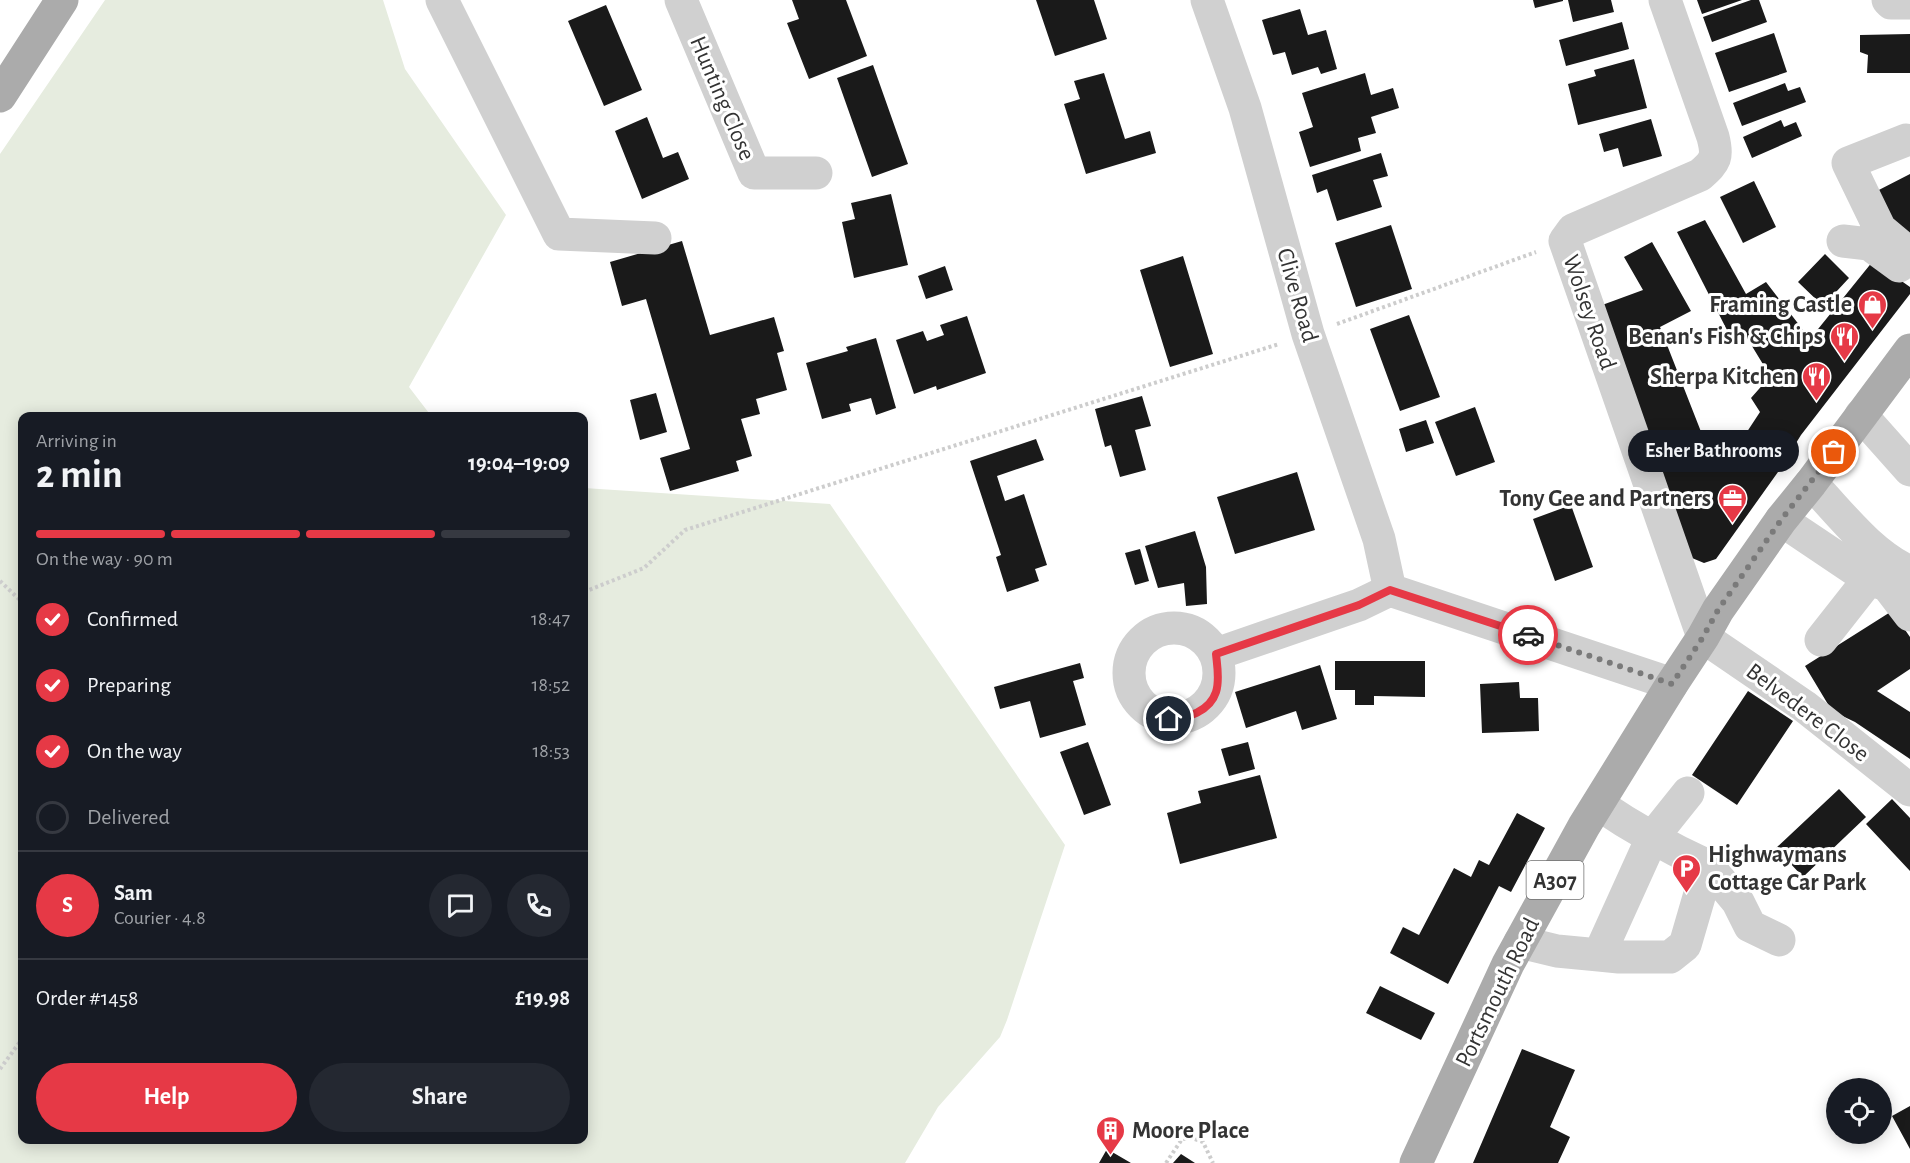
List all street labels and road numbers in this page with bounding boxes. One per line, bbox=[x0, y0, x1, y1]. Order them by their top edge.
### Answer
street label: Hunting Close bbox=[685, 33, 759, 164]
street label: Clive Road bbox=[1272, 245, 1322, 345]
street label: Wolsey Road bbox=[1558, 252, 1620, 373]
street label: Belvedere Close bbox=[1742, 659, 1873, 767]
road number: A307 bbox=[1526, 861, 1584, 899]
street label: Portsmouth Road bbox=[1452, 914, 1544, 1071]

